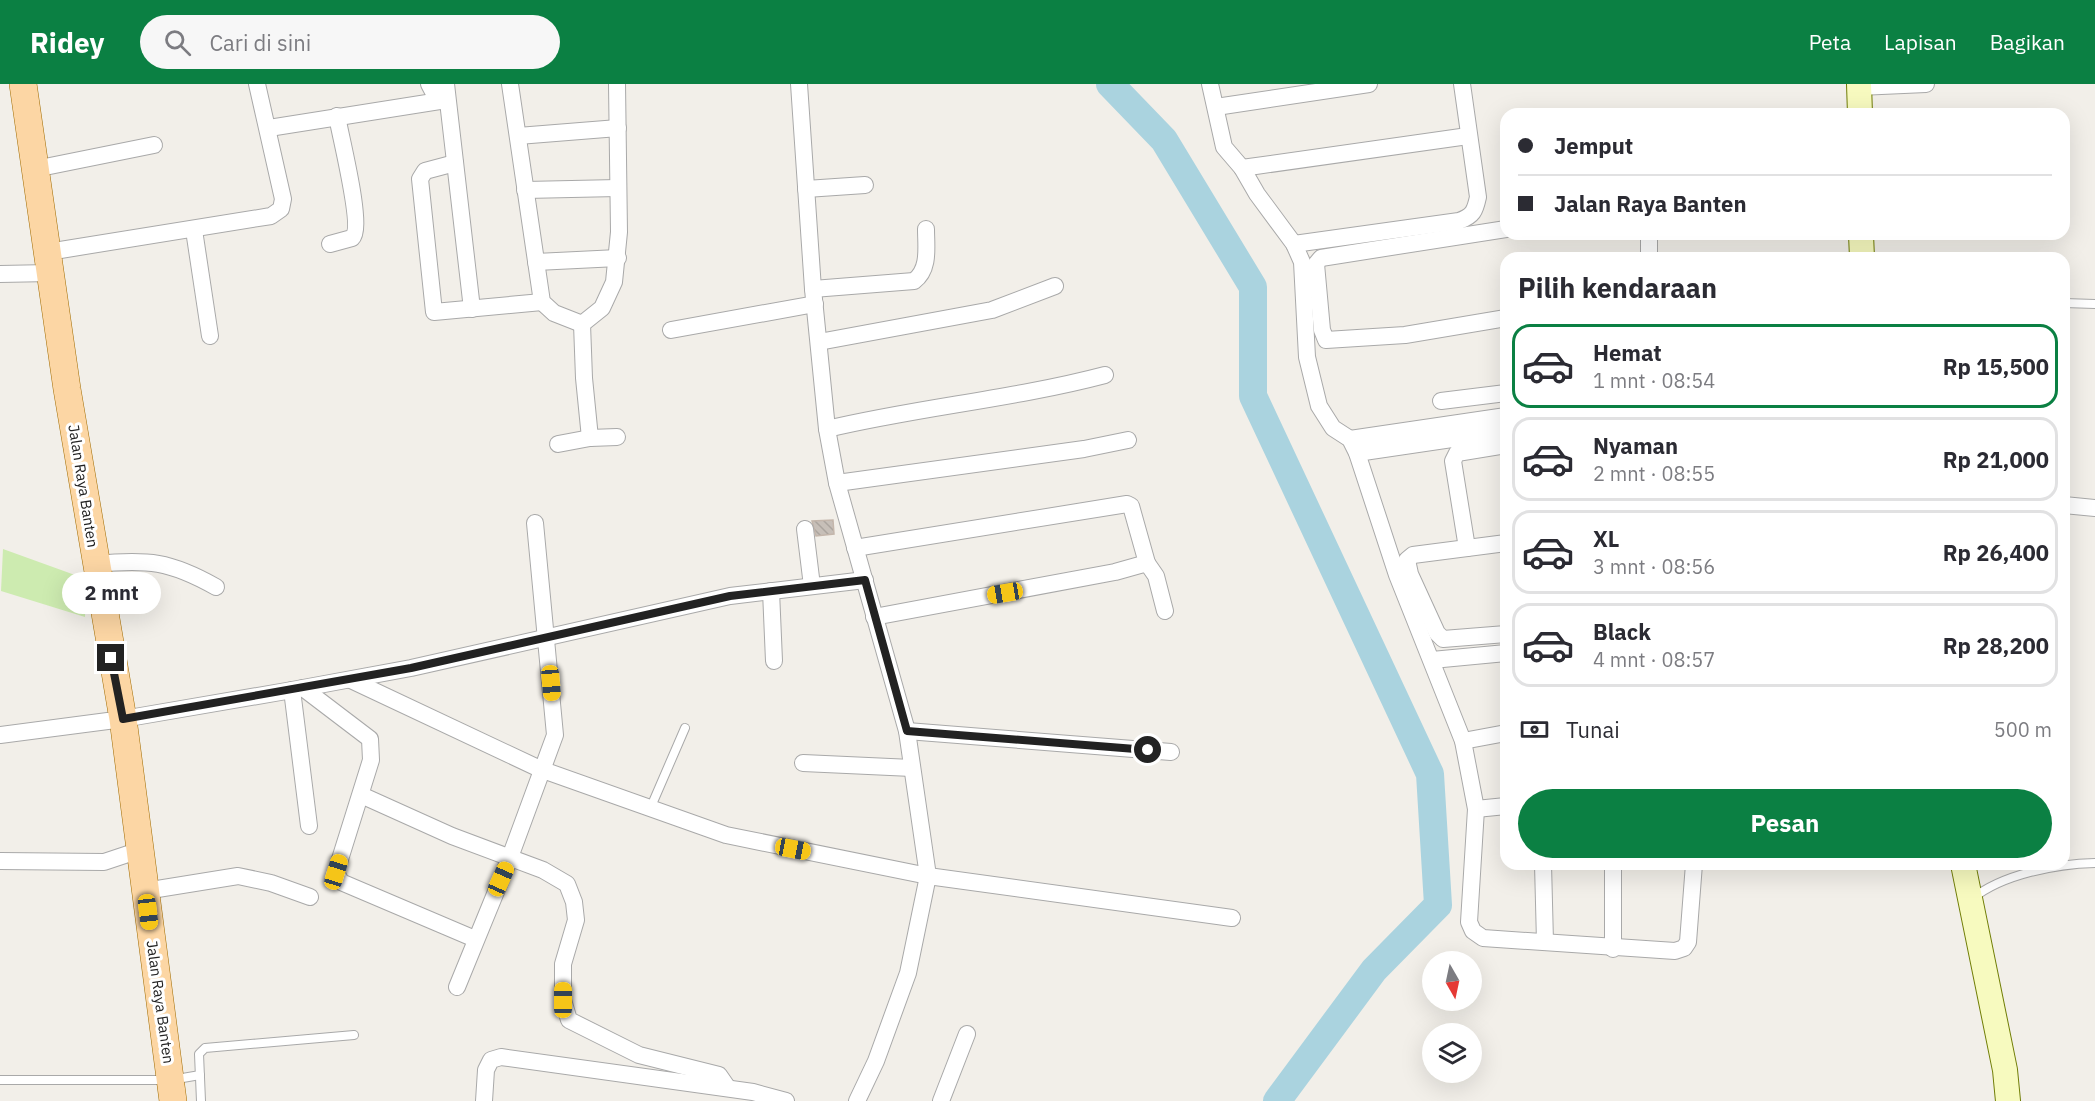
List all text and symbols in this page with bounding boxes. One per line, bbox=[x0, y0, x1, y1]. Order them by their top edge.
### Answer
search box bbox=[140, 15, 560, 69]
text: Ridey bbox=[30, 24, 104, 61]
icon: search bbox=[161, 26, 194, 59]
text: Cari di sini bbox=[209, 28, 311, 57]
text: Peta bbox=[1809, 28, 1851, 56]
text: Lapisan bbox=[1884, 28, 1957, 56]
text: Bagikan bbox=[1990, 28, 2065, 56]
text: Jemput bbox=[1554, 131, 1633, 160]
text: Jalan Raya Banten bbox=[1554, 189, 1747, 218]
text: Pilih kendaraan bbox=[1518, 270, 1717, 305]
text: Hemat bbox=[1593, 338, 1662, 367]
icon: car bbox=[1521, 339, 1575, 393]
text: Rp 15,500 bbox=[1943, 352, 2049, 381]
text: 1 mnt · 08:54 bbox=[1593, 367, 1715, 394]
street label: Jalan Raya Banten bbox=[64, 423, 103, 549]
text: Nyaman bbox=[1593, 431, 1678, 460]
icon: car bbox=[1521, 432, 1575, 486]
text: Rp 21,000 bbox=[1943, 445, 2049, 474]
text: 2 mnt · 08:55 bbox=[1593, 460, 1715, 487]
text: XL bbox=[1593, 524, 1619, 553]
icon: car bbox=[1521, 525, 1575, 579]
text: Rp 26,400 bbox=[1943, 538, 2049, 567]
text: 3 mnt · 08:56 bbox=[1593, 553, 1715, 580]
callout: 2 mnt bbox=[62, 571, 160, 613]
text: 2 mnt bbox=[84, 579, 139, 606]
car bbox=[986, 581, 1024, 605]
text: Black bbox=[1593, 617, 1651, 646]
icon: car bbox=[1521, 618, 1575, 672]
text: Rp 28,200 bbox=[1943, 631, 2049, 660]
route end bbox=[97, 644, 124, 671]
text: 4 mnt · 08:57 bbox=[1593, 646, 1715, 673]
car bbox=[540, 664, 562, 702]
icon: cash bbox=[1518, 713, 1551, 746]
text: Tunai bbox=[1566, 715, 1620, 744]
text: 500 m bbox=[1994, 716, 2052, 743]
route start bbox=[1134, 736, 1161, 763]
button: Pesan bbox=[1518, 789, 2052, 858]
car bbox=[774, 837, 812, 861]
car bbox=[322, 852, 350, 892]
car bbox=[485, 859, 517, 899]
car bbox=[137, 893, 159, 931]
street label: Jalan Raya Banten bbox=[142, 939, 179, 1065]
north arrow bbox=[1422, 951, 1482, 1011]
map controls bbox=[1422, 951, 1482, 1083]
car bbox=[554, 982, 572, 1018]
button: layers bbox=[1422, 1023, 1482, 1083]

